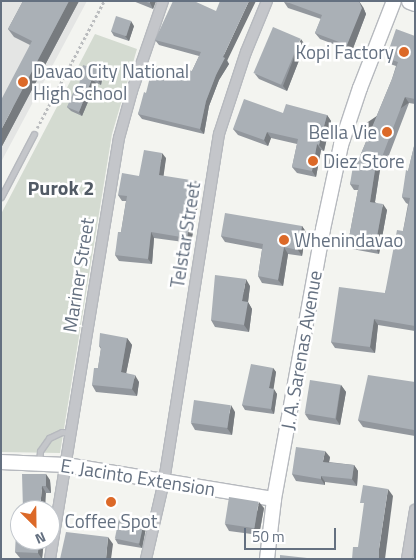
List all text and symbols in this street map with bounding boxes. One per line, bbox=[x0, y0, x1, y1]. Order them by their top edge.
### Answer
place label: Kopi Factory bbox=[295, 41, 394, 63]
marker: Kopi Factory bbox=[398, 46, 410, 58]
place label: Davao City National High School bbox=[33, 60, 189, 104]
marker: Davao City National High School bbox=[17, 76, 29, 88]
place label: Bella Vie bbox=[308, 121, 377, 143]
marker: Bella Vie bbox=[381, 126, 393, 138]
place label: Diez Store bbox=[323, 150, 405, 172]
marker: Diez Store bbox=[307, 155, 319, 167]
district label: Purok 2 bbox=[28, 175, 94, 199]
street label: Telstar Street bbox=[165, 180, 205, 290]
street label: Mariner Street bbox=[58, 216, 98, 334]
place label: Whenindavao bbox=[294, 229, 403, 251]
marker: Whenindavao bbox=[278, 234, 290, 246]
street label: J. A. Sarenas Avenue bbox=[276, 269, 326, 431]
street label: E. Jacinto Extension bbox=[59, 454, 217, 500]
marker: Coffee Spot bbox=[105, 496, 117, 508]
north arrow bbox=[10, 500, 60, 550]
place label: Coffee Spot bbox=[65, 510, 157, 532]
scale bar bbox=[246, 518, 338, 550]
text: 50 m bbox=[252, 525, 285, 548]
text: N bbox=[32, 527, 49, 550]

